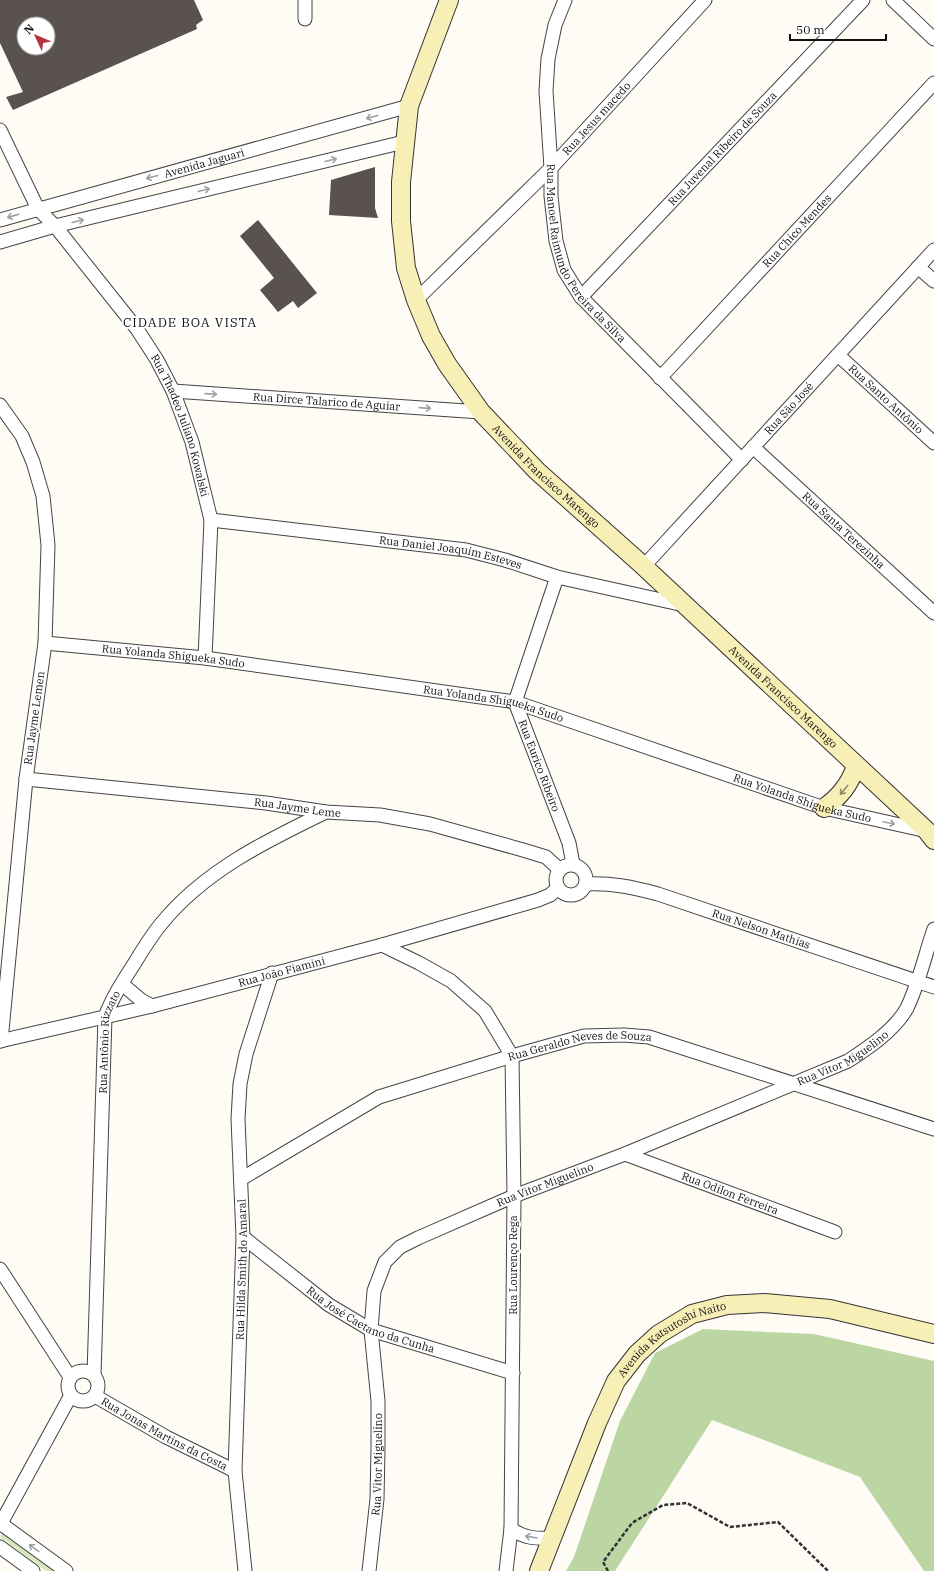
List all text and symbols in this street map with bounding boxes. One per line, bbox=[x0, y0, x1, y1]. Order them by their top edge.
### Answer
north arrow bbox=[16, 16, 56, 56]
scale bar bbox=[790, 16, 886, 42]
text: N bbox=[21, 21, 37, 37]
text: 50 m bbox=[796, 22, 825, 37]
street label: Rua Jesus macedo bbox=[559, 79, 634, 158]
street label: Rua Juvenal Ribeiro de Souza bbox=[665, 88, 780, 208]
one-way arrow bbox=[365, 114, 378, 121]
street label: Avenida Jaguari bbox=[162, 145, 247, 181]
one-way arrow bbox=[324, 155, 337, 163]
street label: Rua Manoel Raimundo Pereira da Silva bbox=[544, 163, 629, 345]
one-way arrow bbox=[146, 174, 159, 182]
one-way arrow bbox=[198, 186, 211, 193]
street label: Rua Chico Mendes bbox=[759, 191, 834, 270]
one-way arrow bbox=[7, 213, 20, 220]
one-way arrow bbox=[71, 216, 84, 224]
district label: CIDADE BOA VISTA bbox=[123, 314, 257, 331]
street label: Rua Thadeo Juliano Kowalski bbox=[148, 351, 212, 499]
street label: Rua Santo Antônio bbox=[846, 361, 926, 437]
street label: Rua São José bbox=[761, 379, 816, 438]
street label: Rua Dirce Talarico de Aguiar bbox=[253, 389, 401, 413]
one-way arrow bbox=[204, 390, 217, 397]
one-way arrow bbox=[418, 404, 431, 411]
street label: Avenida Francisco Marengo bbox=[489, 421, 603, 531]
street label: Rua Santa Terezinha bbox=[799, 489, 888, 571]
street label: Rua Daniel Joaquim Esteves bbox=[378, 533, 524, 572]
street label: Rua Yolanda Shigueka Sudo bbox=[101, 641, 246, 671]
street label: Avenida Francisco Marengo bbox=[726, 643, 841, 751]
street label: Rua Jayme Lemen bbox=[21, 670, 47, 766]
street label: Rua Yolanda Shigueka Sudo bbox=[422, 682, 565, 725]
street label: Rua Eurico Ribeiro bbox=[515, 718, 563, 814]
street label: Rua Yolanda Shigueka Sudo bbox=[732, 770, 873, 825]
one-way arrow bbox=[840, 784, 848, 795]
street label: Rua Jayme Leme bbox=[254, 795, 341, 820]
one-way arrow bbox=[882, 819, 895, 827]
street label: Rua Nelson Mathias bbox=[710, 906, 812, 952]
street label: Rua João Fiamini bbox=[237, 953, 327, 990]
street label: Rua Antônio Rizzato bbox=[96, 988, 123, 1094]
street label: Rua Vitor Miguelino bbox=[795, 1027, 891, 1089]
street label: Rua Geraldo Neves de Souza bbox=[506, 1028, 652, 1064]
street label: Rua Vitor Miguelino bbox=[494, 1160, 595, 1210]
street label: Rua Odilon Ferreira bbox=[680, 1169, 780, 1217]
street label: Rua Hilda Smith do Amaral bbox=[232, 1199, 250, 1340]
street label: Rua Lourenço Rega bbox=[506, 1215, 520, 1315]
street label: Rua José Caetano da Cunha bbox=[304, 1283, 436, 1356]
street label: Avenida Katsutoshi Naito bbox=[614, 1299, 727, 1380]
street label: Rua Jonas Martins da Costa bbox=[99, 1394, 230, 1473]
street label: Rua Vitor Miguelino bbox=[368, 1413, 385, 1516]
one-way arrow bbox=[524, 1533, 537, 1541]
one-way arrow bbox=[29, 1544, 40, 1552]

